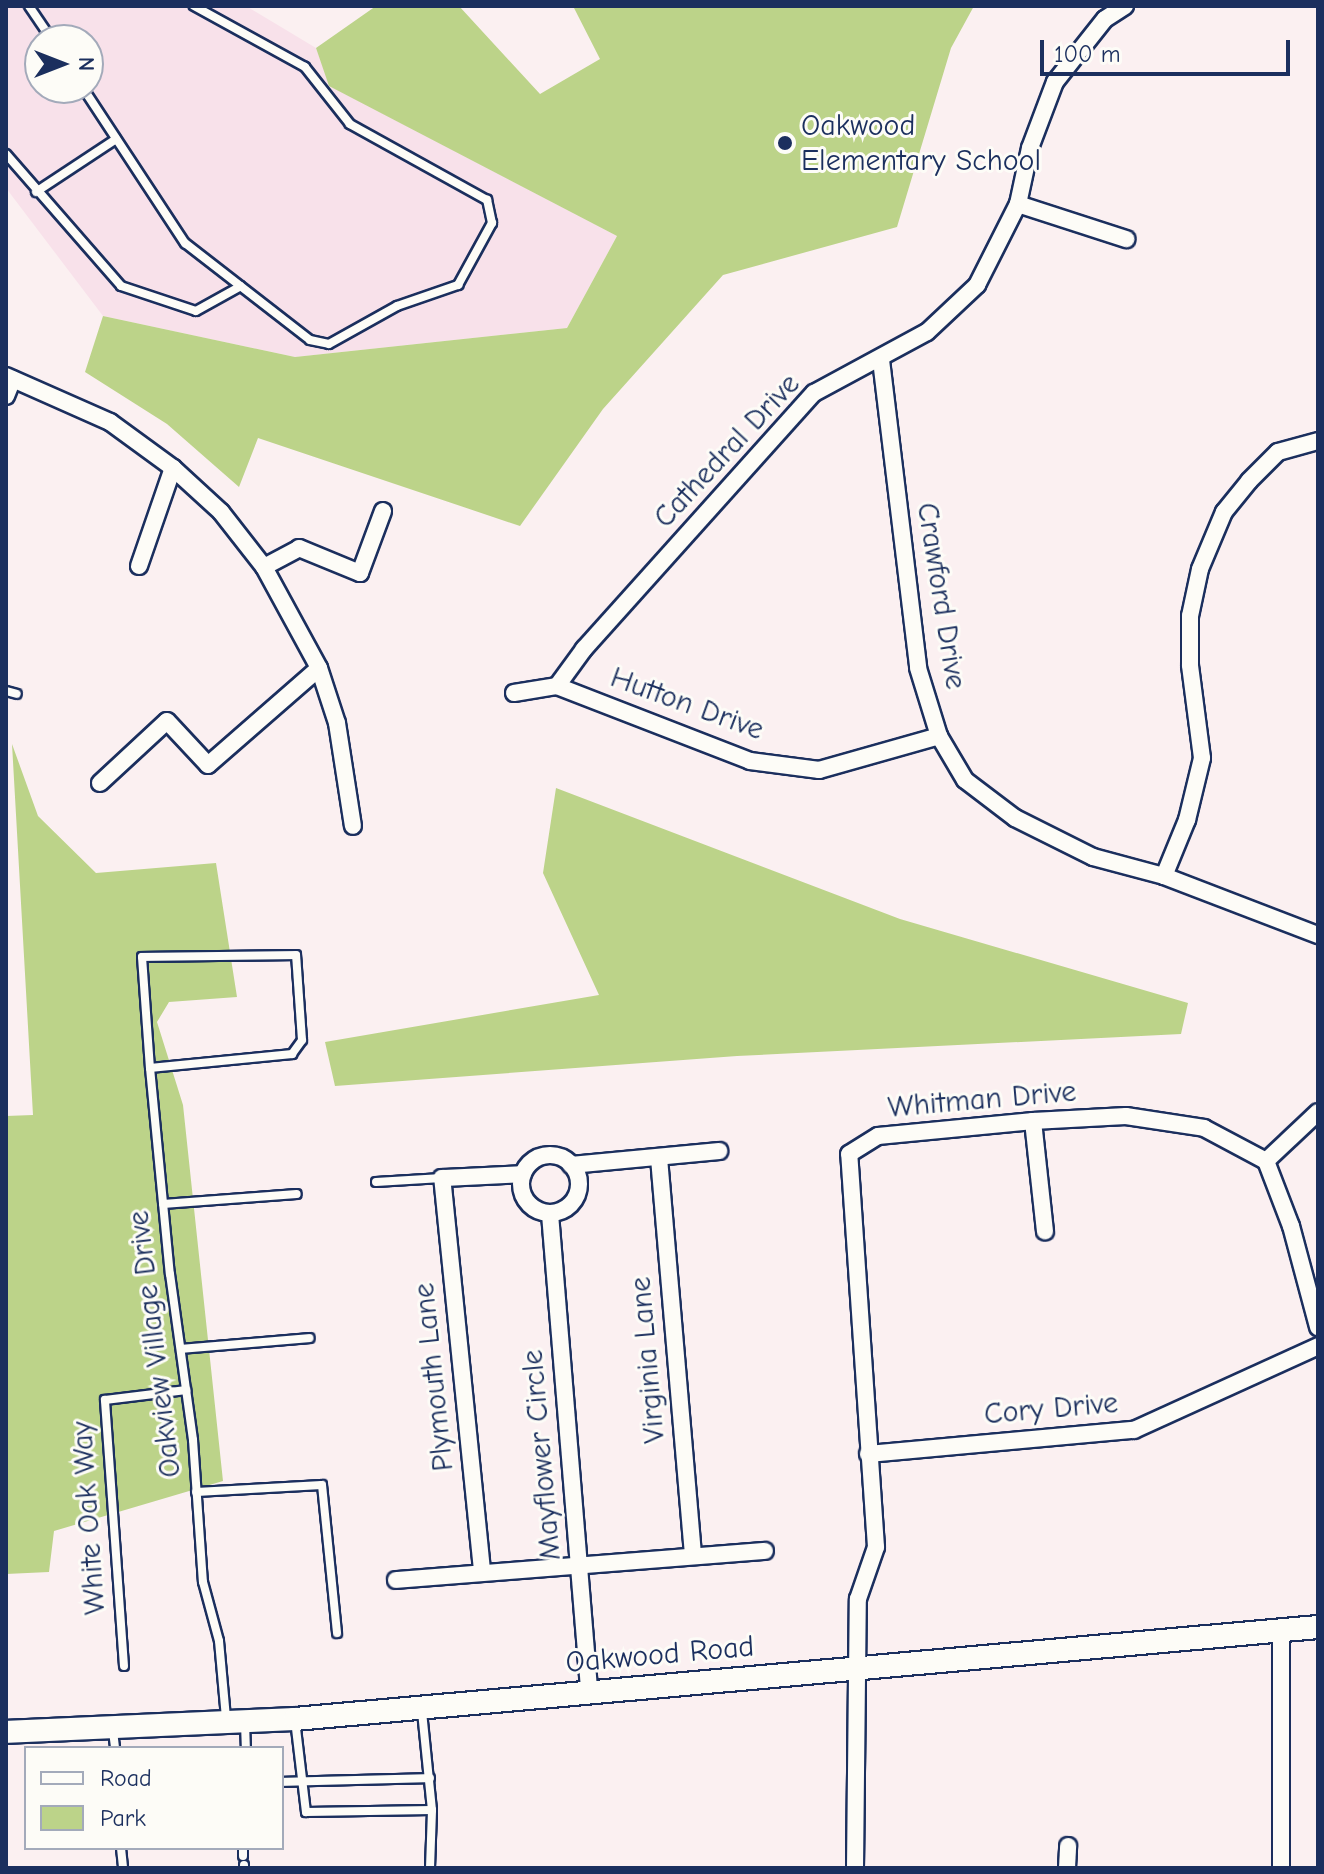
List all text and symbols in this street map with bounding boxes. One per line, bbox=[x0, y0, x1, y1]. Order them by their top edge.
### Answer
north arrow bbox=[24, 24, 104, 104]
scale bar bbox=[1044, 24, 1294, 74]
text: 100 m bbox=[1054, 40, 1121, 68]
text: N bbox=[73, 57, 99, 71]
place label: Oakwood Elementary School bbox=[801, 108, 1041, 178]
marker: Oakwood Elementary School bbox=[776, 134, 794, 152]
street label: Cathedral Drive bbox=[647, 367, 807, 535]
street label: Crawford Drive bbox=[908, 500, 974, 692]
street label: Hutton Drive bbox=[606, 660, 768, 748]
street label: Whitman Drive bbox=[886, 1074, 1078, 1126]
street label: Oakview Village Drive bbox=[121, 1208, 189, 1480]
street label: Virginia Lane bbox=[623, 1275, 673, 1445]
street label: Plymouth Lane bbox=[406, 1281, 462, 1473]
street label: Mayflower Circle bbox=[515, 1348, 569, 1562]
street label: Cory Drive bbox=[983, 1385, 1119, 1433]
street label: White Oak Way bbox=[64, 1420, 114, 1616]
street label: Oakwood Road bbox=[564, 1629, 756, 1681]
legend bbox=[24, 1746, 284, 1850]
text: Road bbox=[100, 1764, 152, 1792]
text: Park bbox=[100, 1804, 146, 1832]

